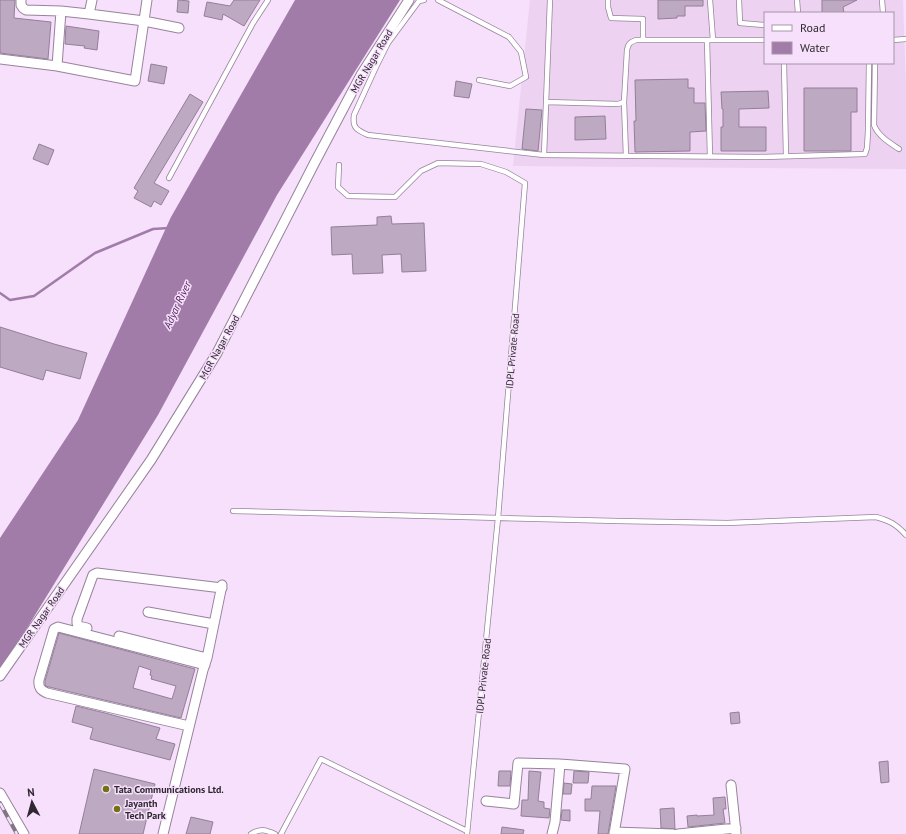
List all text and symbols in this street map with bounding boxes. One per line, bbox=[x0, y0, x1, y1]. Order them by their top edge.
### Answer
legend bbox=[764, 12, 894, 64]
text: Road bbox=[800, 20, 825, 35]
street label: MGR Nagar Road bbox=[347, 27, 396, 95]
text: Water bbox=[800, 40, 830, 55]
water label: Adyar River bbox=[160, 278, 195, 332]
street label: MGR Nagar Road bbox=[196, 313, 243, 382]
street label: IDPL Private Road bbox=[503, 313, 522, 389]
street label: MGR Nagar Road bbox=[15, 584, 67, 650]
street label: IDPL Private Road bbox=[473, 638, 494, 714]
north arrow bbox=[12, 782, 52, 822]
place label: Tata Communications Ltd. bbox=[114, 783, 224, 796]
marker: Tata Communications Ltd. bbox=[101, 784, 111, 794]
text: N bbox=[27, 785, 35, 799]
place label: Jayanth Tech Park bbox=[124, 797, 166, 822]
marker: Jayanth Tech Park bbox=[112, 804, 122, 814]

